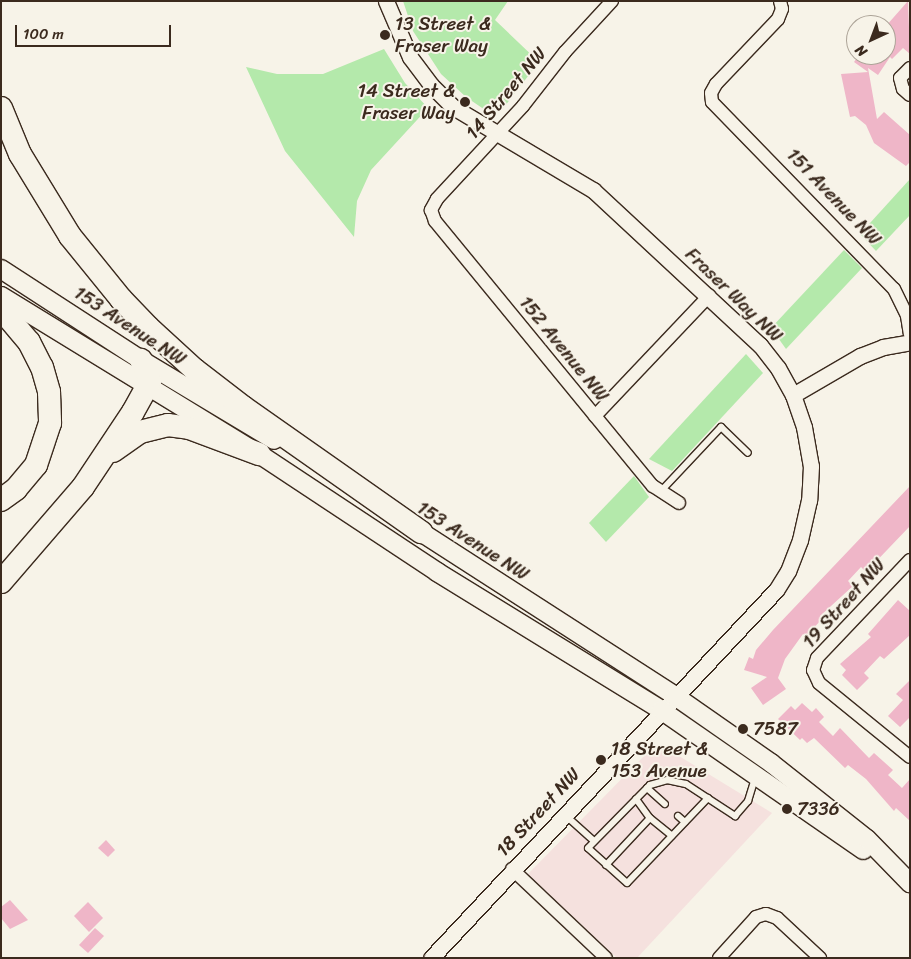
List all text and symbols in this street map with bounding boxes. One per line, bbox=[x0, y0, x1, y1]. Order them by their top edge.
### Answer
place label: 13 Street & Fraser Way bbox=[395, 13, 491, 57]
scale bar bbox=[18, 15, 174, 47]
north arrow bbox=[846, 15, 896, 65]
text: 100 m bbox=[23, 21, 64, 47]
marker: 13 Street & Fraser Way bbox=[379, 29, 391, 41]
text: N bbox=[849, 38, 873, 63]
street label: 14 Street NW bbox=[461, 42, 551, 144]
place label: 14 Street & Fraser Way bbox=[358, 80, 455, 124]
marker: 14 Street & Fraser Way bbox=[459, 96, 471, 108]
street label: 151 Avenue NW bbox=[782, 144, 886, 250]
street label: Fraser Way NW bbox=[681, 243, 787, 347]
street label: 153 Avenue NW bbox=[70, 281, 190, 371]
street label: 152 Avenue NW bbox=[514, 292, 614, 406]
street label: 153 Avenue NW bbox=[413, 496, 533, 586]
street label: 19 Street NW bbox=[798, 553, 890, 653]
place label: 7587 bbox=[753, 718, 798, 740]
marker: 7587 bbox=[737, 723, 749, 735]
place label: 18 Street & 153 Avenue bbox=[611, 738, 708, 782]
marker: 18 Street & 153 Avenue bbox=[595, 754, 607, 766]
street label: 18 Street NW bbox=[491, 763, 585, 861]
place label: 7336 bbox=[797, 798, 840, 820]
marker: 7336 bbox=[781, 803, 793, 815]

